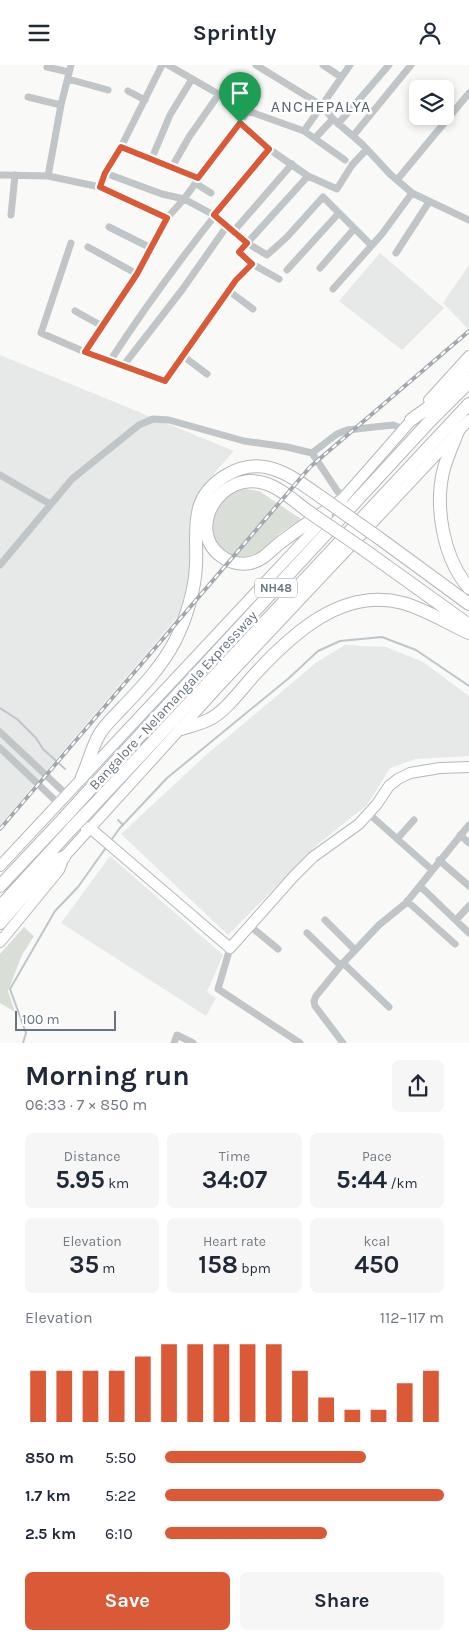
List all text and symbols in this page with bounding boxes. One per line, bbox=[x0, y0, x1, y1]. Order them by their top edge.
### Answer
icon: menu bbox=[25, 19, 53, 47]
icon: person bbox=[416, 19, 444, 47]
text: Sprintly bbox=[193, 20, 276, 46]
pin bbox=[219, 72, 261, 123]
icon: arrive bbox=[226, 79, 254, 107]
map controls bbox=[409, 80, 454, 125]
button: layers bbox=[409, 80, 454, 125]
district label: ANCHEPALYA bbox=[271, 97, 371, 116]
road number: NH48 bbox=[255, 579, 297, 597]
street label: Bangalore - Nelamangala Expressway bbox=[86, 607, 261, 793]
scale bar bbox=[15, 1007, 116, 1031]
text: 100 m bbox=[22, 1011, 60, 1028]
text: Morning run bbox=[25, 1059, 190, 1092]
button: share bbox=[392, 1060, 444, 1112]
text: 06:33 · 7 × 850 m bbox=[25, 1095, 147, 1114]
text: Distance bbox=[64, 1148, 120, 1165]
text: Time bbox=[219, 1148, 250, 1165]
text: Pace bbox=[362, 1148, 392, 1165]
text: 5.95 bbox=[55, 1165, 105, 1194]
text: 34:07 bbox=[202, 1165, 267, 1194]
text: 5:44 bbox=[336, 1165, 387, 1194]
text: km bbox=[105, 1175, 129, 1192]
text: /km bbox=[387, 1175, 418, 1192]
text: Elevation bbox=[63, 1233, 122, 1250]
text: Heart rate bbox=[203, 1233, 266, 1250]
text: kcal bbox=[363, 1233, 390, 1250]
text: 35 bbox=[69, 1250, 99, 1279]
text: 158 bbox=[198, 1250, 238, 1279]
text: 450 bbox=[354, 1250, 399, 1279]
text: m bbox=[99, 1260, 115, 1277]
text: bpm bbox=[238, 1260, 271, 1277]
text: Elevation bbox=[25, 1308, 93, 1327]
text: 112–117 m bbox=[380, 1308, 444, 1327]
text: 850 m bbox=[25, 1448, 74, 1467]
text: 5:50 bbox=[105, 1448, 136, 1467]
text: 1.7 km bbox=[25, 1486, 71, 1505]
text: 5:22 bbox=[105, 1486, 136, 1505]
text: 2.5 km bbox=[25, 1524, 76, 1543]
text: 6:10 bbox=[105, 1524, 133, 1543]
button: Save bbox=[25, 1572, 230, 1630]
button: Share bbox=[240, 1572, 444, 1630]

